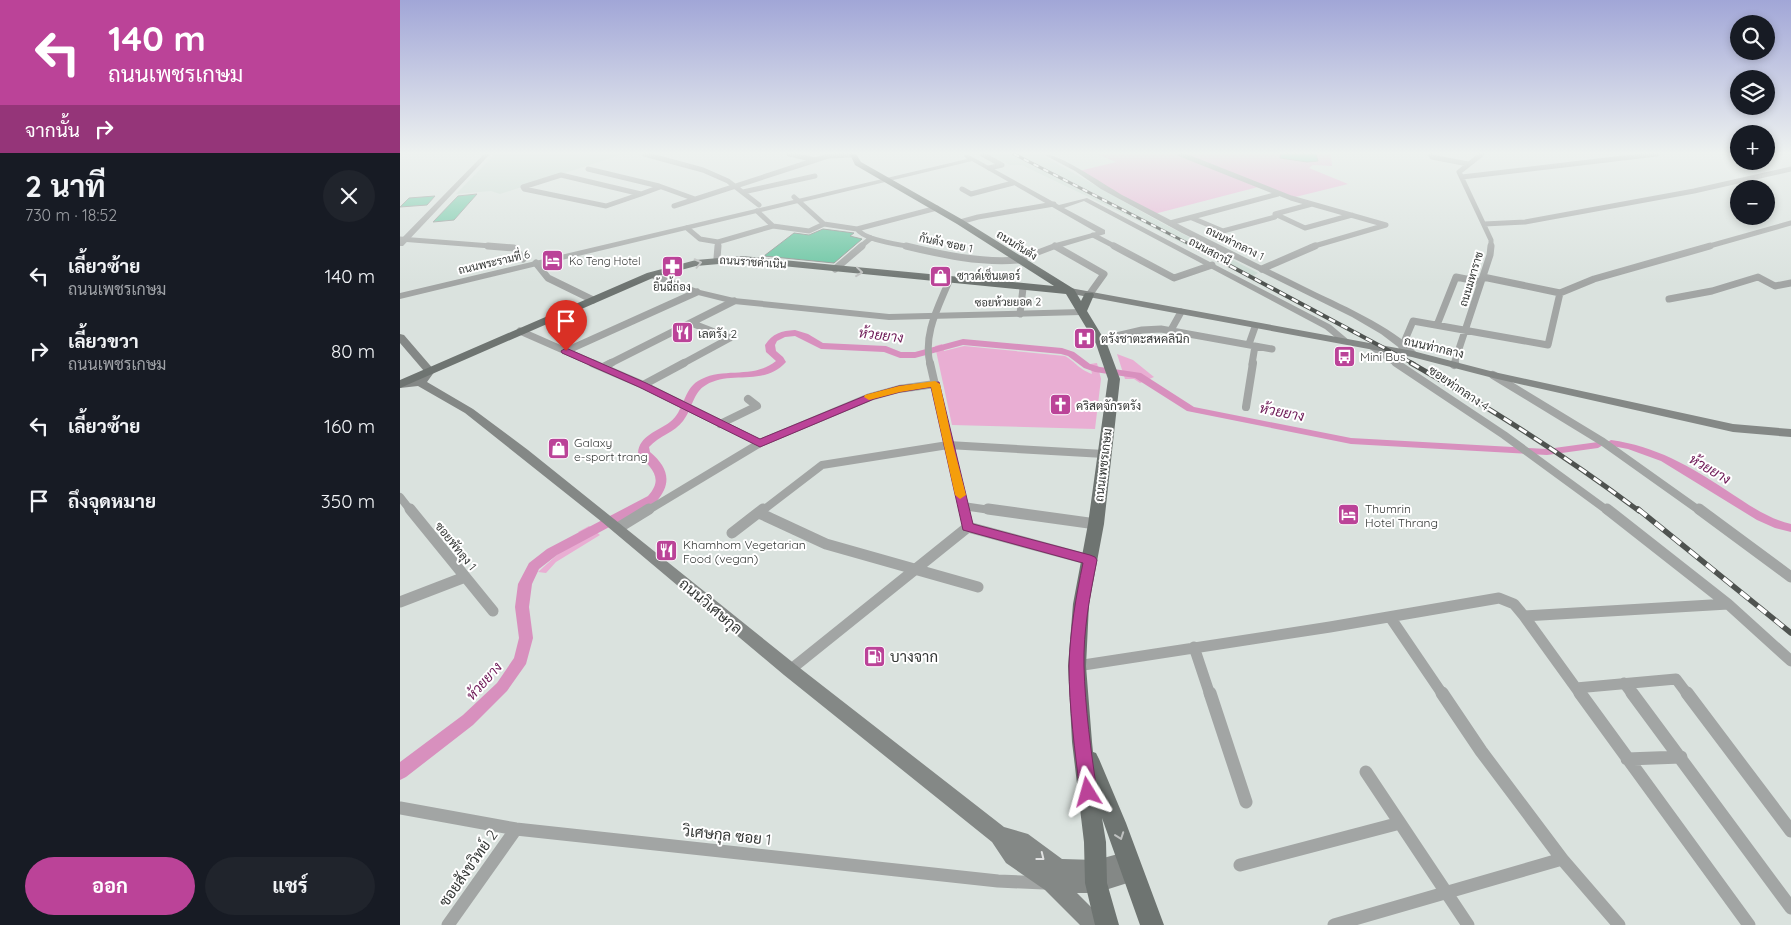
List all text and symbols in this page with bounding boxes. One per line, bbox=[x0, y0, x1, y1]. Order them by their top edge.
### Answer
map controls bbox=[1730, 15, 1775, 225]
button: search bbox=[1730, 15, 1775, 60]
text: 140 m bbox=[108, 16, 206, 60]
icon: left bbox=[25, 20, 90, 85]
text: ถนนเพชรเกษม bbox=[108, 60, 243, 88]
button: layers bbox=[1730, 70, 1775, 115]
icon: right bbox=[90, 115, 118, 143]
text: จากนั้น bbox=[25, 118, 80, 142]
button: + bbox=[1730, 125, 1775, 170]
text: 2 นาที bbox=[25, 167, 106, 205]
button: close bbox=[323, 170, 375, 222]
button: − bbox=[1730, 180, 1775, 225]
text: 730 m · 18:52 bbox=[25, 205, 117, 225]
street label: ถนนท่ากลาง 1 bbox=[1204, 223, 1266, 263]
street label: ถนนกันตัง bbox=[994, 227, 1040, 263]
street label: กันตัง ซอย 1 bbox=[918, 230, 974, 256]
street label: ถนนสถานี bbox=[1187, 233, 1234, 268]
street label: ถนนพระรามที่ 6 bbox=[456, 243, 531, 277]
hotel icon: Ko Teng Hotel bbox=[541, 249, 565, 273]
street label: ถนนมหาราช bbox=[1456, 249, 1486, 308]
street label: ถนนราชดำเนิน bbox=[719, 253, 787, 271]
text: เลี้ยวซ้าย bbox=[68, 254, 140, 278]
place label: Ko Teng Hotel bbox=[569, 254, 641, 268]
pharmacy icon: ยิ้นฉี้ถ่อง bbox=[660, 254, 684, 278]
one-way arrow bbox=[693, 258, 702, 269]
icon: left bbox=[25, 262, 53, 290]
text: 140 m bbox=[324, 264, 375, 288]
shop icon: ซาวด์เซ็นเตอร์ bbox=[929, 264, 953, 288]
one-way arrow bbox=[855, 266, 863, 277]
place label: ซาวด์เซ็นเตอร์ bbox=[957, 267, 1020, 283]
place label: ยิ้นฉี้ถ่อง bbox=[653, 276, 691, 294]
text: ถนนเพชรเกษม bbox=[68, 279, 166, 299]
street label: ซอยห้วยยอด 2 bbox=[974, 294, 1042, 310]
pin bbox=[545, 300, 587, 351]
icon: arrive bbox=[552, 307, 580, 335]
restaurant icon: เลตรัง 2 bbox=[670, 321, 694, 345]
water label: ห้วยยาง bbox=[857, 323, 905, 347]
place label: เลตรัง 2 bbox=[698, 326, 737, 341]
hospital icon: ตรังชาตะสหคลินิก bbox=[1073, 326, 1097, 350]
text: เลี้ยวขวา bbox=[68, 329, 139, 353]
place label: ตรังชาตะสหคลินิก bbox=[1101, 331, 1190, 346]
street label: ถนนท่ากลาง bbox=[1403, 333, 1465, 361]
icon: right bbox=[25, 337, 53, 365]
text: 80 m bbox=[331, 339, 375, 363]
bus stop icon: Mini Bus bbox=[1332, 344, 1356, 368]
place label: Mini Bus bbox=[1360, 349, 1406, 364]
text: ถนนเพชรเกษม bbox=[68, 354, 166, 374]
street label: ซอยท่ากลาง 4 bbox=[1426, 362, 1492, 414]
church icon: คริสตจักรตรัง bbox=[1048, 393, 1072, 417]
place label: คริสตจักรตรัง bbox=[1076, 398, 1141, 413]
water label: ห้วยยาง bbox=[1258, 399, 1306, 425]
icon: left bbox=[25, 412, 53, 440]
text: เลี้ยวซ้าย bbox=[68, 414, 140, 438]
text: 160 m bbox=[324, 414, 375, 438]
street label: ถนนเพชรเกษม bbox=[1091, 427, 1115, 503]
place label: Galaxy e-sport trang bbox=[574, 435, 648, 464]
shop icon: Galaxy e-sport trang bbox=[546, 437, 570, 461]
water label: ห้วยยาง bbox=[1686, 450, 1734, 488]
icon: arrive bbox=[25, 487, 53, 515]
text: ถึงจุดหมาย bbox=[68, 489, 156, 513]
text: 350 m bbox=[321, 489, 375, 513]
place label: Thumrin Hotel Thrang bbox=[1365, 501, 1438, 530]
hotel icon: Thumrin Hotel Thrang bbox=[1337, 503, 1361, 527]
street label: ซอยพัทลุง 1 bbox=[430, 519, 480, 574]
place label: Khamhom Vegetarian Food (vegan) bbox=[683, 537, 806, 566]
restaurant icon: Khamhom Vegetarian Food (vegan) bbox=[655, 539, 679, 563]
street label: ถนนวิเศษกุล bbox=[674, 574, 746, 639]
fuel station icon: บางจาก bbox=[862, 644, 886, 668]
place label: บางจาก bbox=[890, 647, 938, 666]
water label: ห้วยยาง bbox=[462, 658, 506, 704]
position arrow bbox=[1061, 765, 1113, 817]
street label: วิเศษกุล ซอย 1 bbox=[681, 821, 772, 851]
street label: ซอยสังขวิทย์ 2 bbox=[435, 826, 501, 910]
one-way arrow bbox=[1114, 831, 1124, 840]
one-way arrow bbox=[1035, 851, 1045, 860]
button: ออก bbox=[25, 857, 195, 915]
button: แชร์ bbox=[205, 857, 375, 915]

